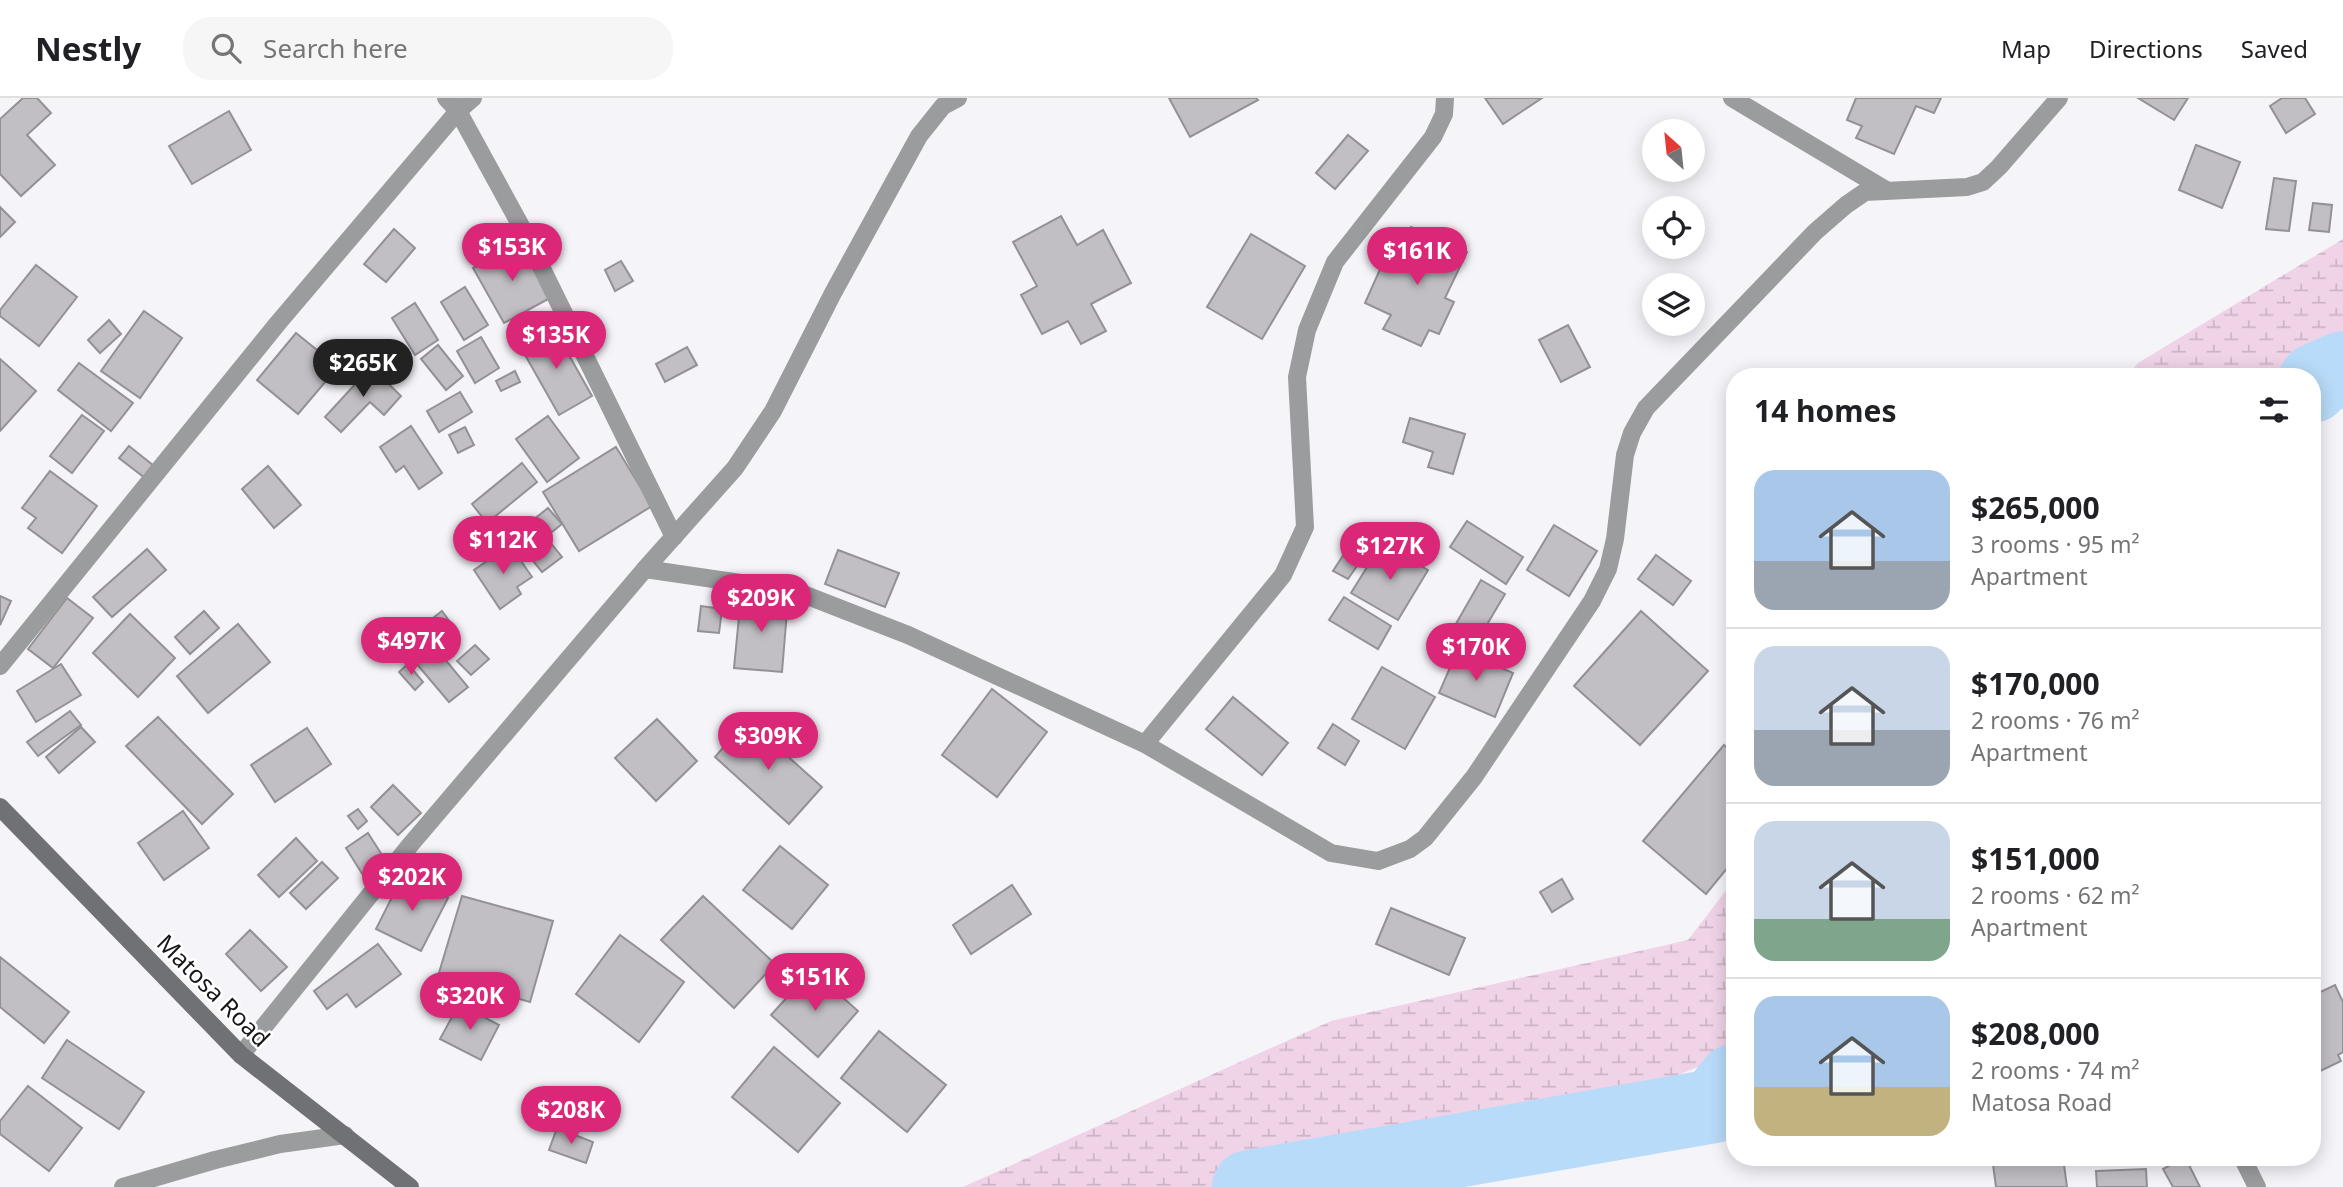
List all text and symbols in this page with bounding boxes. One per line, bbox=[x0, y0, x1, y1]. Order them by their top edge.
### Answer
search box bbox=[183, 17, 673, 80]
text: Nestly bbox=[35, 26, 141, 71]
icon: search bbox=[207, 29, 245, 67]
text: Search here bbox=[263, 30, 408, 66]
text: Map bbox=[2001, 32, 2051, 65]
text: Directions bbox=[2089, 32, 2203, 65]
text: Saved bbox=[2241, 32, 2308, 65]
north arrow bbox=[1642, 119, 1704, 182]
map controls bbox=[1642, 119, 1705, 336]
button: locate bbox=[1642, 196, 1705, 259]
pin: $153K bbox=[463, 223, 561, 283]
pin: $161K bbox=[1368, 228, 1466, 287]
text: $153K bbox=[478, 230, 546, 262]
text: $161K bbox=[1383, 234, 1451, 266]
button: layers bbox=[1642, 273, 1705, 336]
pin: $135K bbox=[507, 312, 605, 371]
text: $135K bbox=[522, 318, 590, 350]
pin: $265K bbox=[314, 340, 412, 399]
text: $265K bbox=[329, 346, 397, 378]
text: 14 homes bbox=[1754, 390, 1897, 431]
icon: filters bbox=[2255, 391, 2293, 429]
text: $265,000 bbox=[1971, 487, 2100, 528]
icon: home bbox=[1810, 498, 1894, 582]
pin: $112K bbox=[454, 517, 552, 576]
pin: $127K bbox=[1341, 522, 1439, 582]
text: $112K bbox=[469, 523, 537, 555]
text: 3 rooms · 95 m² bbox=[1971, 528, 2140, 560]
text: $127K bbox=[1356, 529, 1424, 561]
text: Apartment bbox=[1971, 560, 2088, 592]
pin: $209K bbox=[712, 574, 810, 634]
text: $209K bbox=[727, 581, 795, 613]
pin: $497K bbox=[362, 618, 460, 677]
text: $497K bbox=[377, 624, 445, 656]
pin: $170K bbox=[1427, 624, 1525, 683]
text: $170K bbox=[1442, 630, 1510, 662]
text: $170,000 bbox=[1971, 663, 2100, 704]
icon: home bbox=[1810, 674, 1894, 758]
text: 2 rooms · 76 m² bbox=[1971, 704, 2140, 736]
pin: $309K bbox=[719, 712, 817, 772]
text: $309K bbox=[734, 719, 802, 751]
text: Apartment bbox=[1971, 736, 2088, 768]
text: $151,000 bbox=[1971, 838, 2100, 879]
icon: home bbox=[1810, 849, 1894, 933]
pin: $202K bbox=[363, 854, 461, 913]
text: $202K bbox=[378, 860, 446, 892]
text: 2 rooms · 62 m² bbox=[1971, 879, 2140, 911]
text: Apartment bbox=[1971, 911, 2088, 943]
street label: Matosa Road bbox=[150, 926, 278, 1054]
pin: $151K bbox=[766, 954, 864, 1013]
text: $151K bbox=[781, 960, 849, 992]
pin: $320K bbox=[421, 972, 519, 1032]
text: $320K bbox=[436, 979, 504, 1011]
text: $208,000 bbox=[1971, 1013, 2100, 1054]
icon: home bbox=[1810, 1024, 1894, 1108]
text: 2 rooms · 74 m² bbox=[1971, 1054, 2140, 1086]
pin: $208K bbox=[522, 1086, 620, 1146]
text: Matosa Road bbox=[1971, 1086, 2112, 1118]
text: $208K bbox=[537, 1093, 605, 1125]

